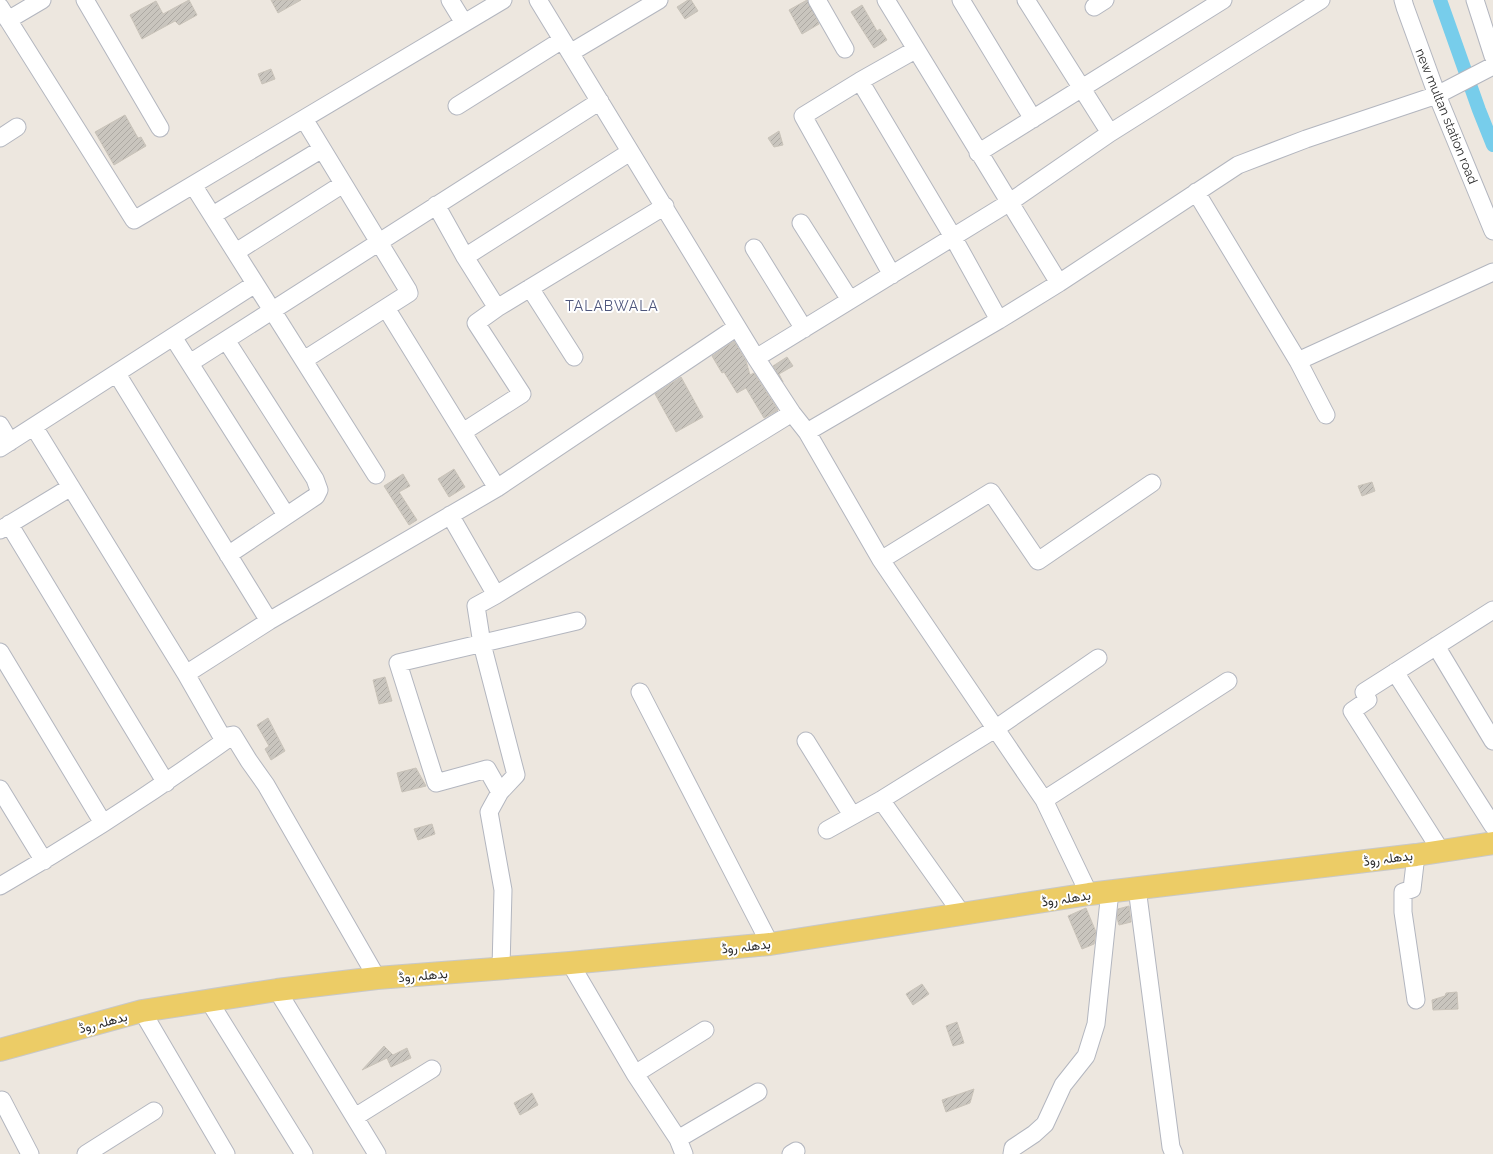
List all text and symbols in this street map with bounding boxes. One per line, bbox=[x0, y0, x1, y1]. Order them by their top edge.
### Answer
street label: new multan station road bbox=[1412, 46, 1481, 186]
district label: TALABWALA bbox=[565, 298, 659, 314]
street label: بدھلہ روڈ bbox=[1363, 848, 1414, 870]
street label: بدھلہ روڈ bbox=[1040, 888, 1092, 910]
street label: بدھلہ روڈ bbox=[721, 936, 772, 958]
street label: بدھلہ روڈ bbox=[398, 966, 449, 986]
street label: بدھلہ روڈ bbox=[77, 1009, 129, 1037]

